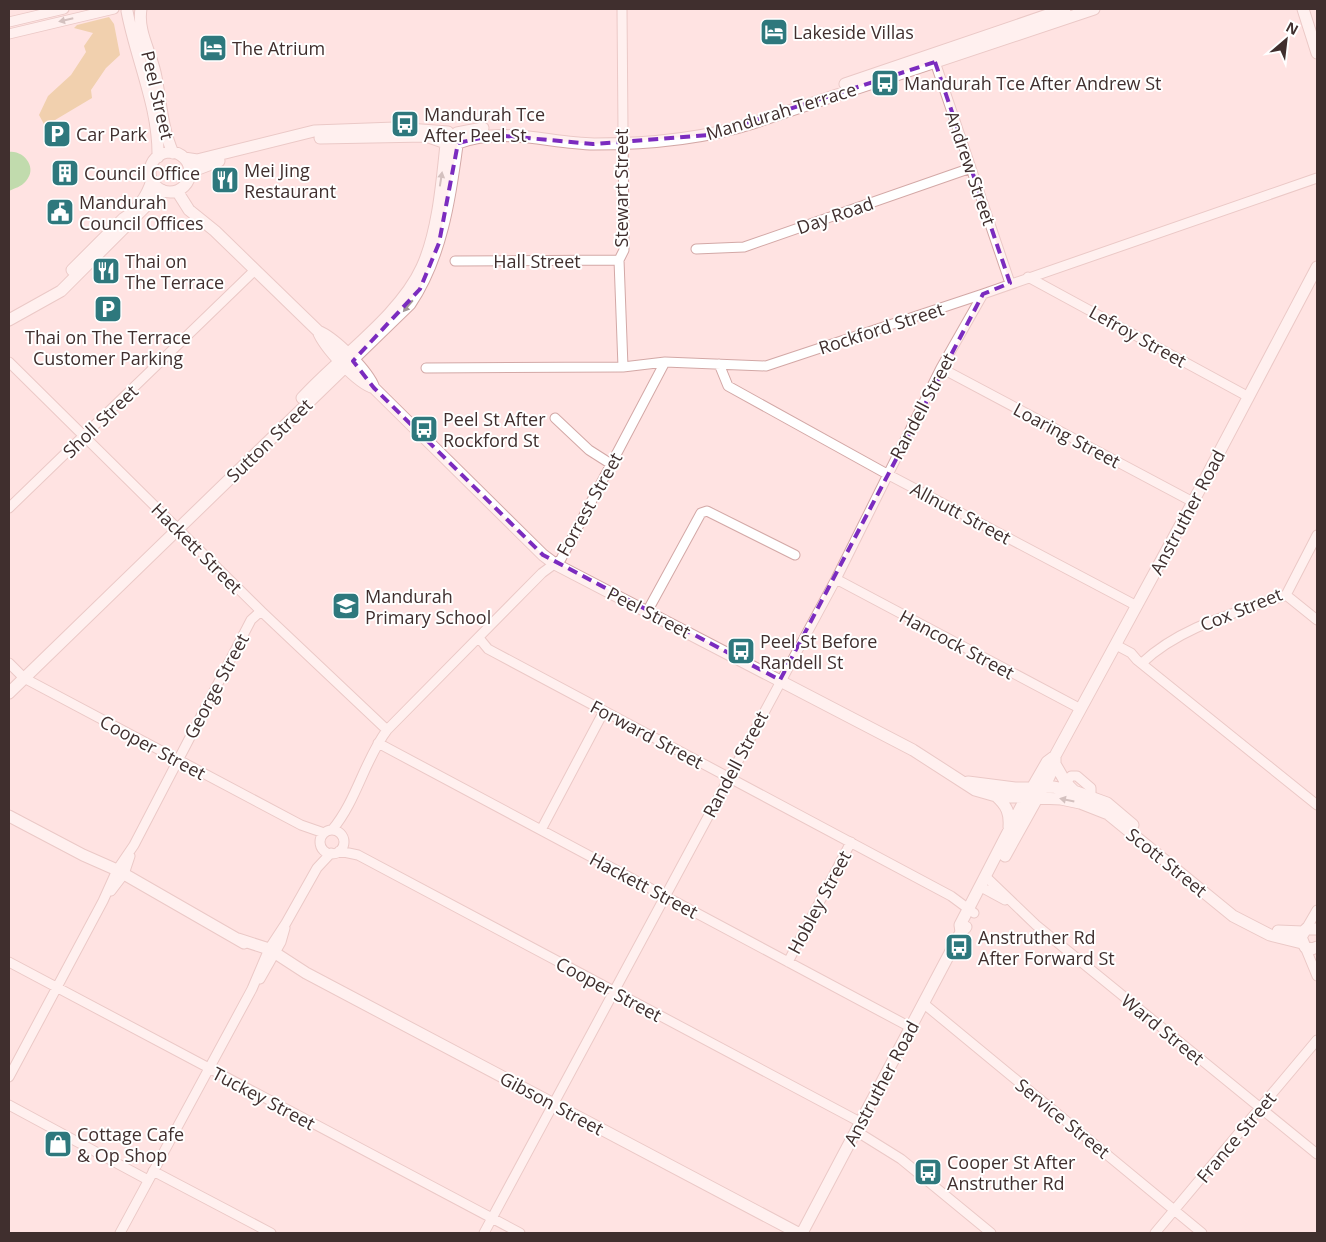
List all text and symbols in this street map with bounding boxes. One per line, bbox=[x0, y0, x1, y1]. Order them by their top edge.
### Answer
north arrow bbox=[1261, 15, 1311, 65]
one-way arrow bbox=[59, 16, 74, 24]
hotel icon: Lakeside Villas bbox=[759, 17, 789, 47]
text: N bbox=[1283, 17, 1302, 39]
place label: Lakeside Villas bbox=[793, 20, 914, 44]
hotel icon: The Atrium bbox=[198, 33, 228, 63]
place label: The Atrium bbox=[232, 36, 325, 60]
street label: Peel Street bbox=[136, 48, 180, 142]
bus stop icon: Mandurah Tce After Andrew St bbox=[870, 68, 900, 98]
place label: Mandurah Tce After Andrew St bbox=[904, 71, 1161, 95]
street label: Mandurah Terrace bbox=[703, 77, 859, 145]
place label: Mandurah Tce After Peel St bbox=[424, 102, 545, 147]
street label: Andrew Street bbox=[940, 107, 1002, 229]
bus stop icon: Mandurah Tce After Peel St bbox=[390, 109, 420, 139]
parking icon: Car Park bbox=[42, 119, 72, 149]
place label: Car Park bbox=[76, 122, 148, 146]
street label: Stewart Street bbox=[609, 128, 633, 248]
building icon: Council Office bbox=[50, 158, 80, 188]
place label: Mei Jing Restaurant bbox=[244, 158, 336, 203]
place label: Council Office bbox=[84, 161, 200, 185]
restaurant icon: Mei Jing Restaurant bbox=[210, 165, 240, 195]
one-way arrow bbox=[438, 170, 446, 186]
place label: Mandurah Council Offices bbox=[79, 190, 204, 235]
street label: Day Road bbox=[793, 191, 877, 239]
public building icon: Mandurah Council Offices bbox=[45, 197, 75, 227]
place label: Thai on The Terrace bbox=[125, 249, 224, 294]
street label: Hall Street bbox=[493, 249, 581, 273]
restaurant icon: Thai on The Terrace bbox=[91, 256, 121, 286]
parking icon: Thai on The Terrace Customer Parking bbox=[93, 294, 123, 324]
street label: Rockford Street bbox=[815, 296, 947, 360]
one-way arrow bbox=[402, 299, 413, 312]
street label: Lefroy Street bbox=[1085, 299, 1191, 373]
place label: Thai on The Terrace Customer Parking bbox=[25, 325, 191, 370]
street label: Randell Street bbox=[884, 349, 960, 463]
street label: Sholl Street bbox=[57, 379, 143, 463]
street label: Sutton Street bbox=[221, 393, 317, 487]
street label: Loaring Street bbox=[1009, 397, 1125, 473]
place label: Peel St After Rockford St bbox=[443, 407, 546, 452]
bus stop icon: Peel St After Rockford St bbox=[409, 414, 439, 444]
street label: Anstruther Road bbox=[1144, 445, 1230, 579]
street label: Forrest Street bbox=[551, 448, 627, 560]
street label: Allnutt Street bbox=[907, 477, 1015, 549]
street label: Hackett Street bbox=[146, 497, 248, 599]
street label: Peel Street bbox=[603, 581, 695, 643]
street label: Cox Street bbox=[1196, 582, 1286, 636]
place label: Mandurah Primary School bbox=[365, 584, 491, 629]
school or university icon: Mandurah Primary School bbox=[331, 591, 361, 621]
street label: Hancock Street bbox=[895, 604, 1019, 684]
street label: George Street bbox=[178, 629, 254, 743]
place label: Peel St Before Randell St bbox=[760, 629, 877, 674]
bus stop icon: Peel St Before Randell St bbox=[726, 636, 756, 666]
street label: Forward Street bbox=[586, 694, 708, 774]
street label: Randell Street bbox=[697, 707, 773, 821]
street label: Cooper Street bbox=[96, 709, 210, 785]
one-way arrow bbox=[1059, 796, 1075, 804]
street label: Scott Street bbox=[1122, 822, 1212, 902]
street label: Hackett Street bbox=[586, 846, 702, 924]
street label: Hobley Street bbox=[782, 846, 856, 958]
place label: Anstruther Rd After Forward St bbox=[978, 925, 1115, 970]
bus stop icon: Anstruther Rd After Forward St bbox=[944, 932, 974, 962]
street label: Cooper Street bbox=[552, 951, 666, 1027]
street label: Ward Street bbox=[1117, 988, 1209, 1070]
street label: Anstruther Road bbox=[838, 1016, 924, 1150]
street label: Tuckey Street bbox=[208, 1061, 320, 1135]
street label: Gibson Street bbox=[496, 1066, 608, 1140]
street label: Service Street bbox=[1011, 1073, 1115, 1163]
street label: France Street bbox=[1191, 1087, 1281, 1187]
place label: Cottage Cafe & Op Shop bbox=[77, 1122, 184, 1167]
shop icon: Cottage Cafe & Op Shop bbox=[43, 1129, 73, 1159]
place label: Cooper St After Anstruther Rd bbox=[947, 1150, 1076, 1195]
bus stop icon: Cooper St After Anstruther Rd bbox=[913, 1157, 943, 1187]

